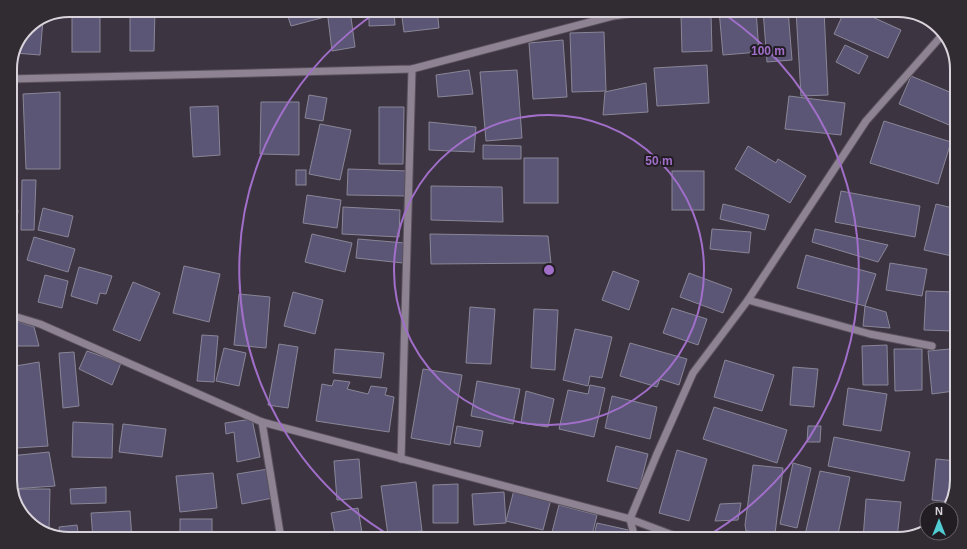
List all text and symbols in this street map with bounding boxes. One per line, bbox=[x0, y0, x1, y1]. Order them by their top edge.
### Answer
text: 100 m bbox=[751, 44, 785, 58]
text: 50 m bbox=[645, 154, 673, 168]
centre of rings bbox=[542, 263, 556, 277]
north arrow bbox=[919, 501, 959, 541]
text: N bbox=[935, 505, 943, 517]

